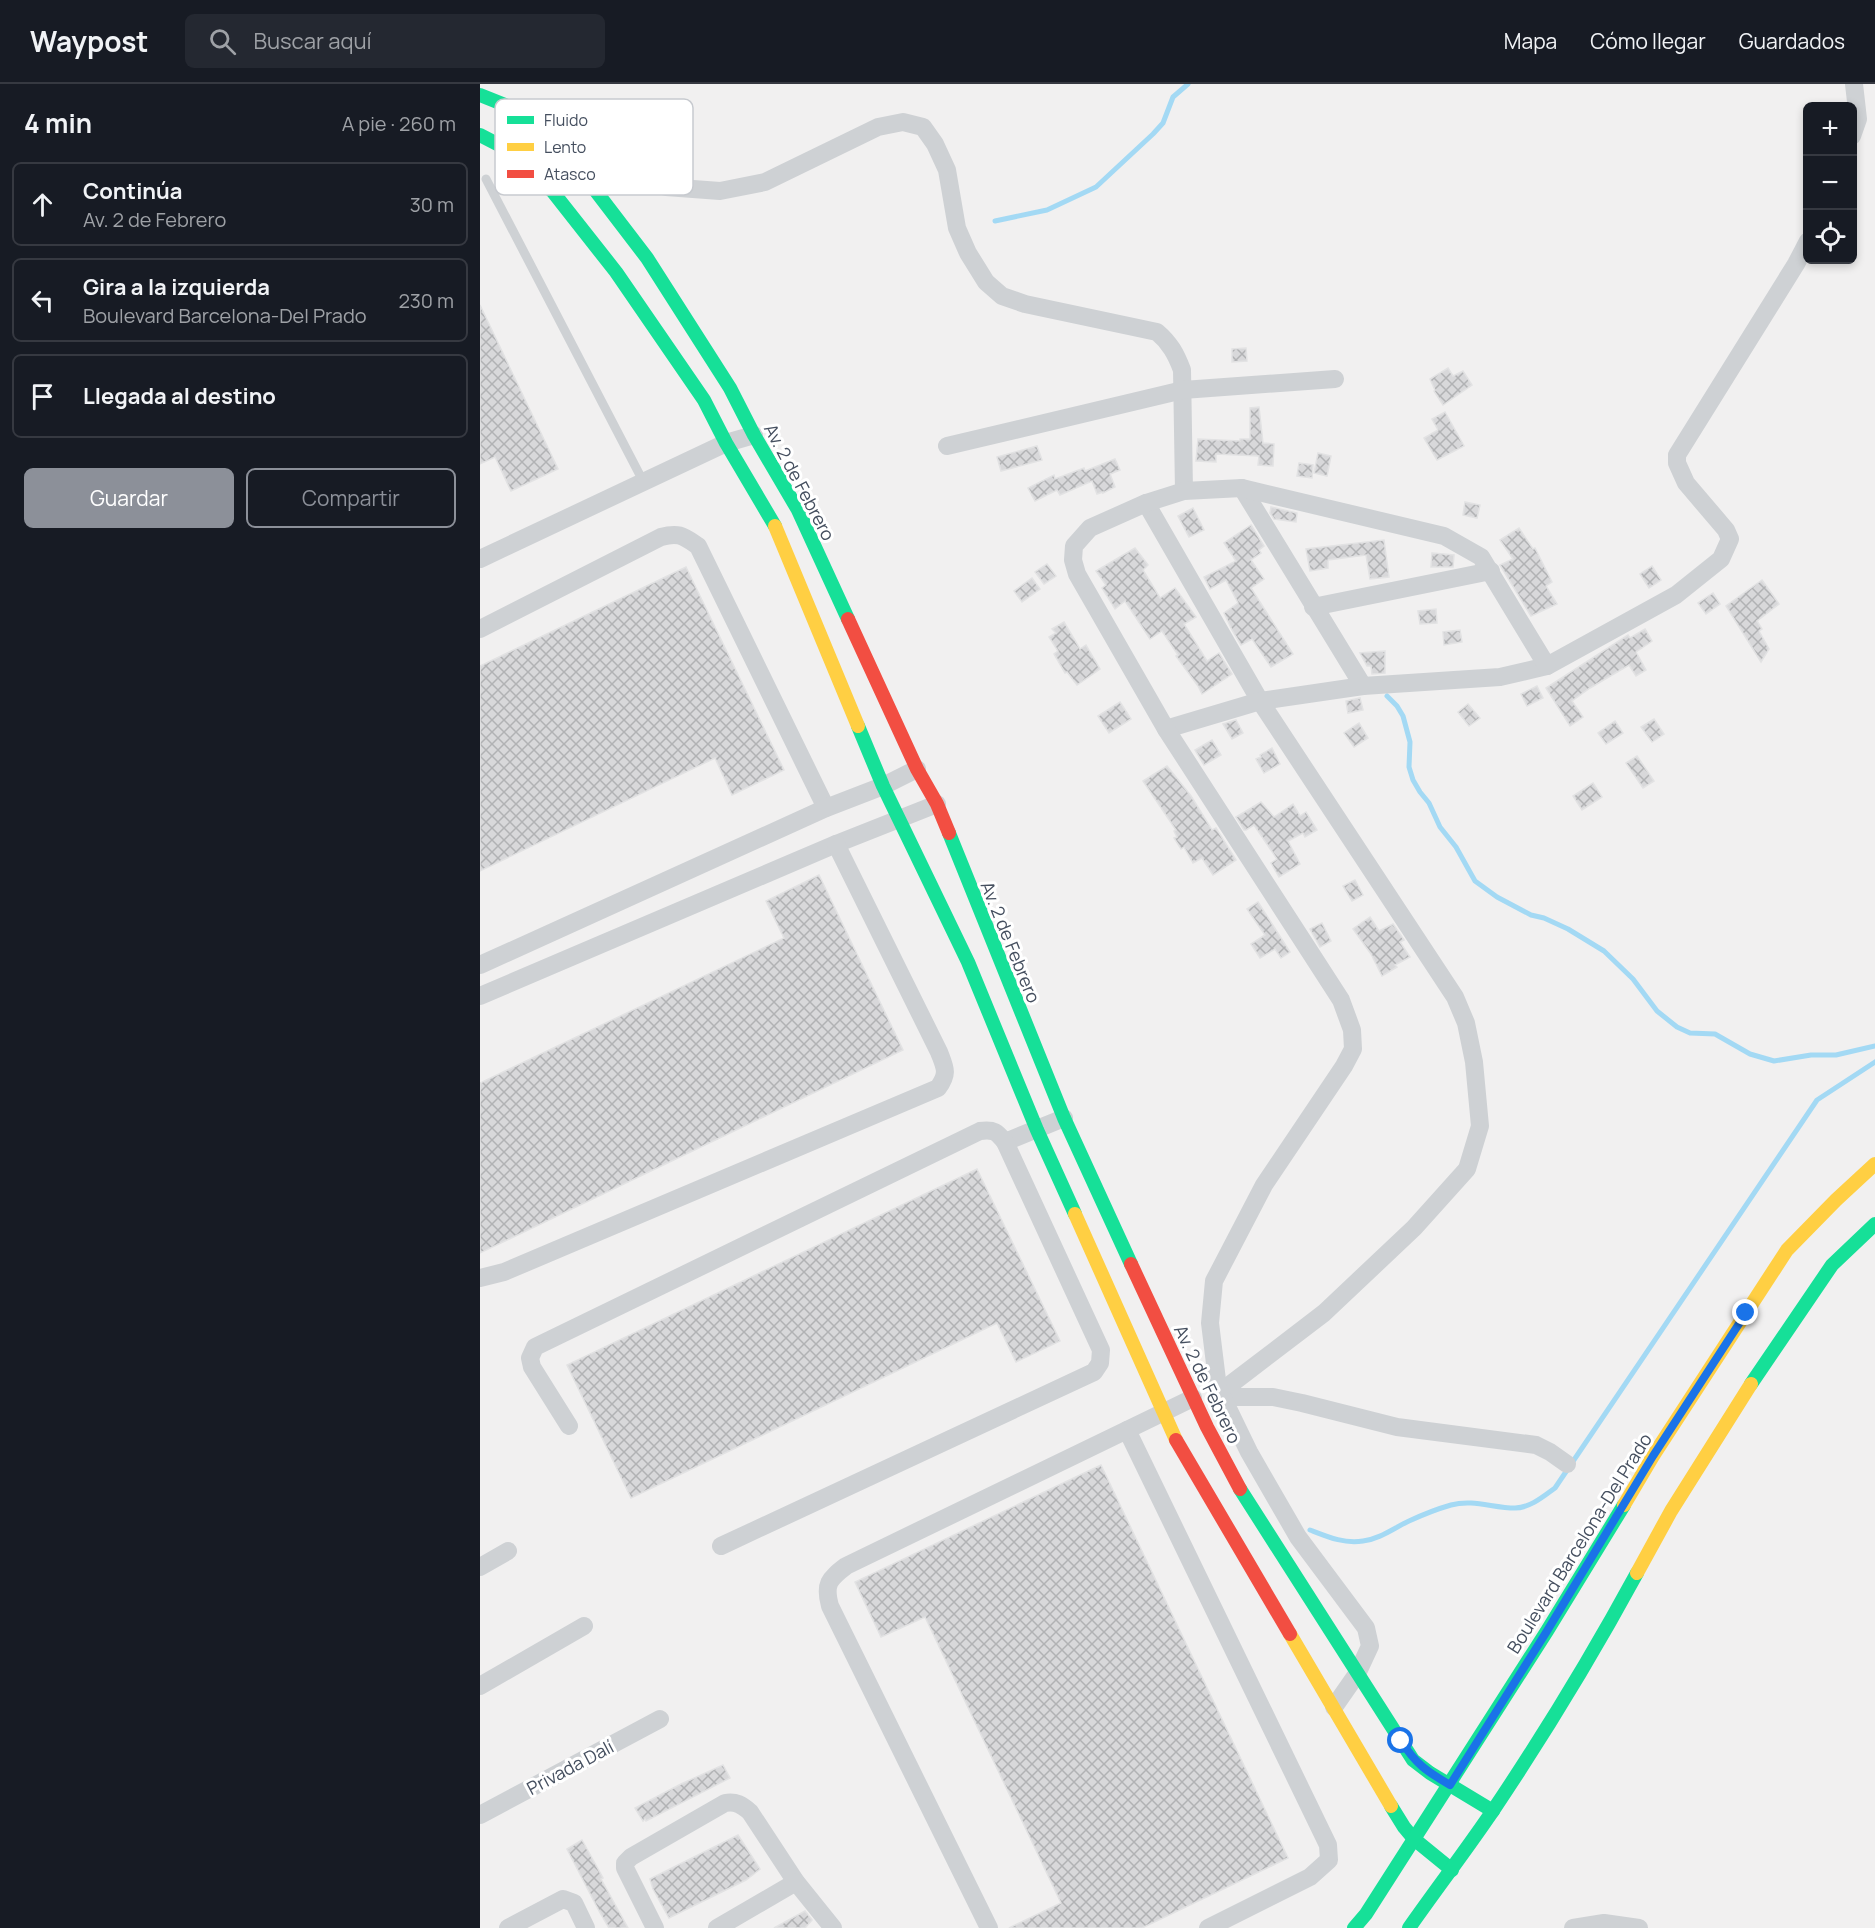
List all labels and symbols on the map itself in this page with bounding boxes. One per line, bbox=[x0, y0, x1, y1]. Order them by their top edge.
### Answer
legend bbox=[495, 99, 693, 195]
text: Fluido bbox=[544, 109, 588, 131]
text: Lento bbox=[544, 136, 586, 158]
text: Atasco bbox=[544, 163, 596, 185]
street label: Av. 2 de Febrero bbox=[759, 419, 841, 545]
street label: Av. 2 de Febrero bbox=[976, 878, 1046, 1006]
route end bbox=[1732, 1299, 1758, 1325]
street label: Av. 2 de Febrero bbox=[1169, 1321, 1247, 1447]
street label: Boulevard Barcelona-Del Prado bbox=[1501, 1428, 1657, 1658]
route start bbox=[1387, 1727, 1413, 1753]
street label: Privada Dalí bbox=[522, 1734, 618, 1800]

